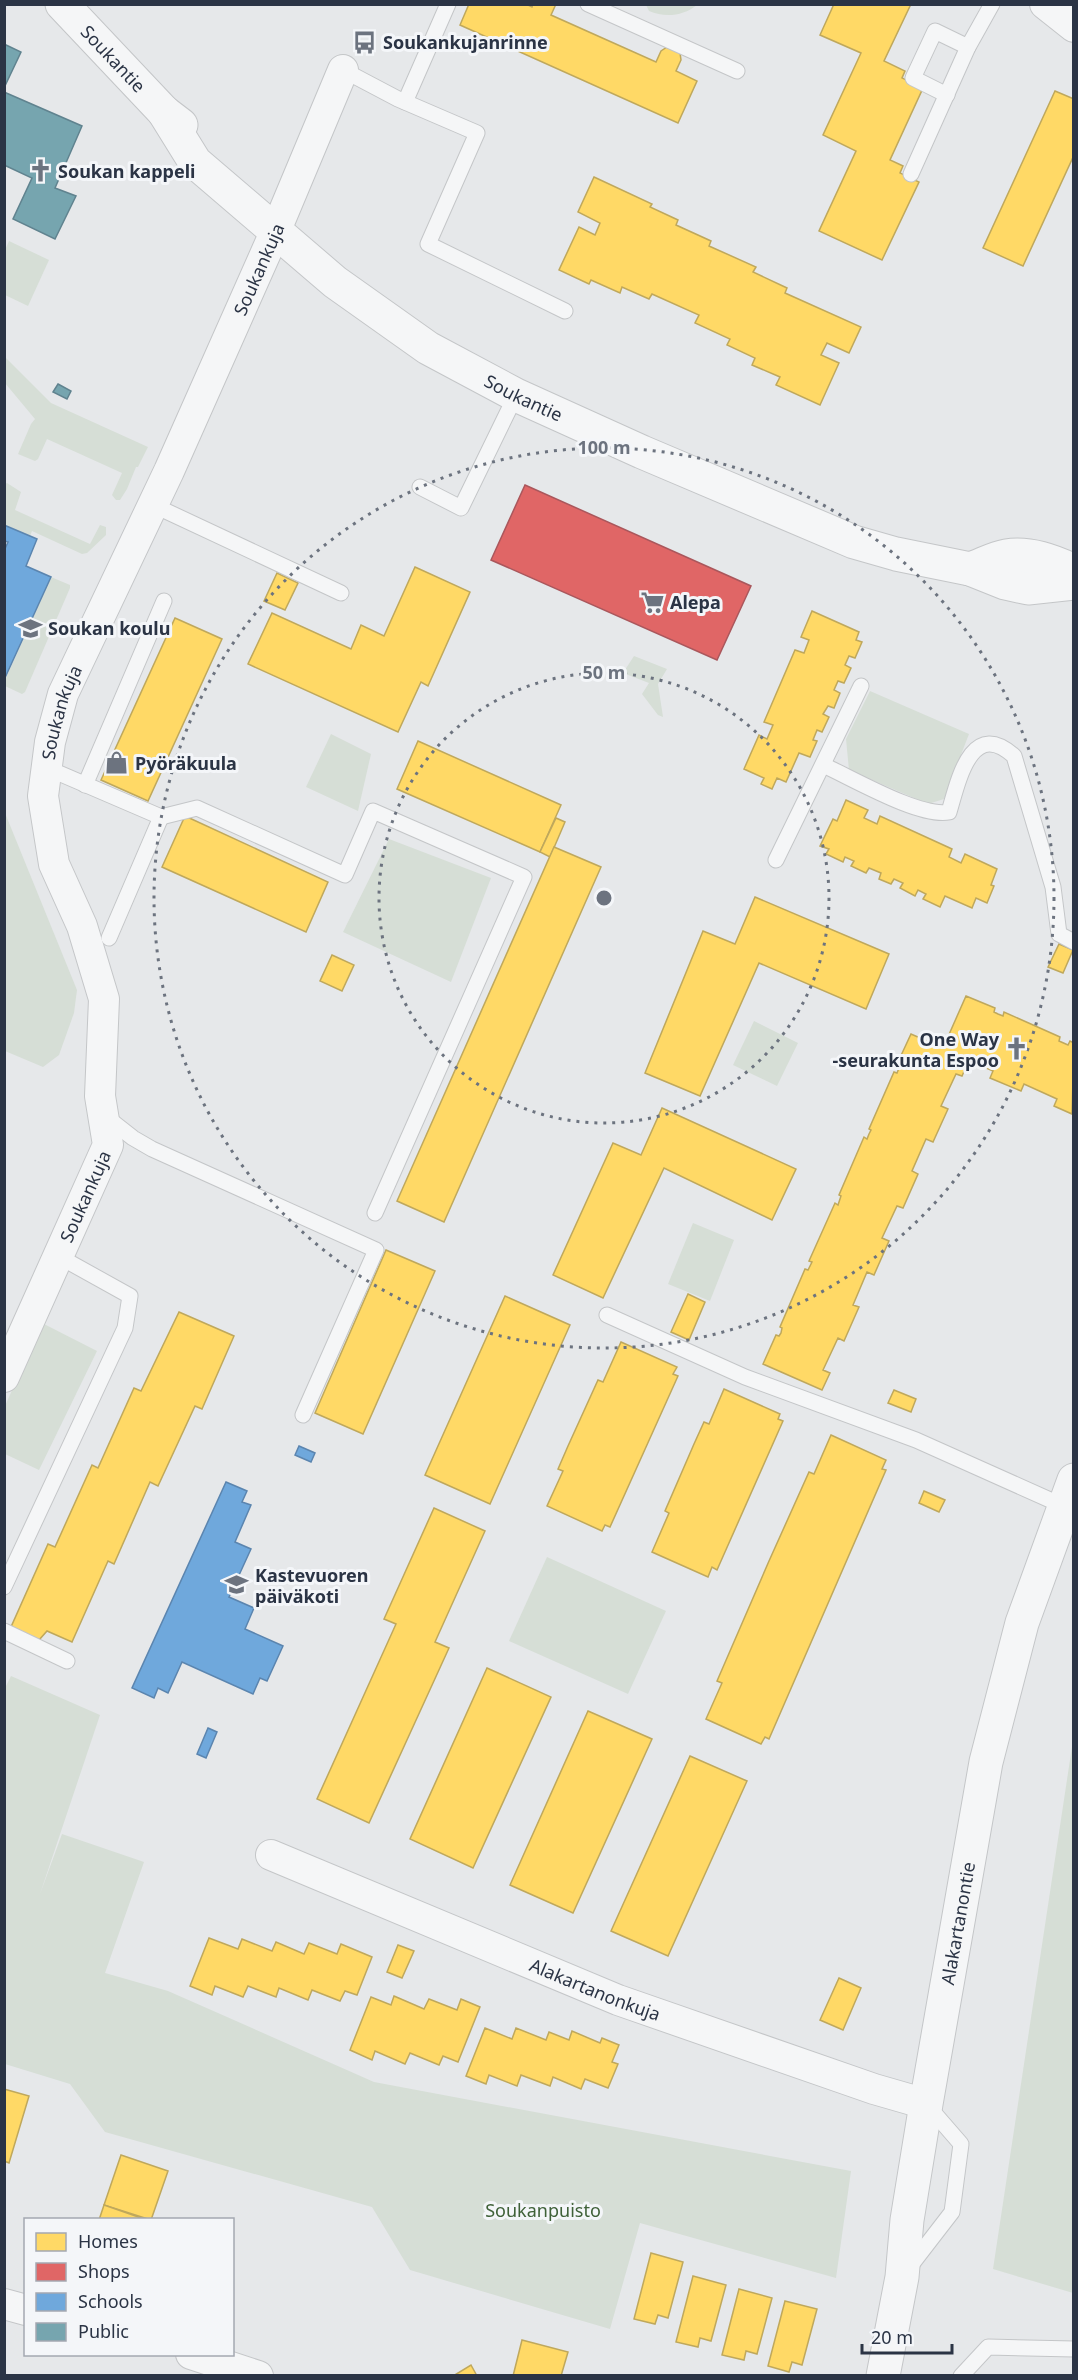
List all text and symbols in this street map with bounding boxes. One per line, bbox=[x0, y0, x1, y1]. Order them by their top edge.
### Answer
street label: Soukantie bbox=[76, 20, 151, 97]
bus stop icon: Soukankujanrinne bbox=[352, 29, 378, 55]
place label: Soukankujanrinne bbox=[383, 30, 548, 54]
church icon: Soukan kappeli bbox=[27, 158, 53, 184]
place label: Soukan kappeli bbox=[58, 159, 195, 183]
street label: Soukankuja bbox=[228, 220, 289, 319]
street label: Soukantie bbox=[480, 368, 567, 427]
text: 100 m bbox=[577, 435, 631, 459]
supermarket icon: Alepa bbox=[639, 589, 665, 615]
place label: Alepa bbox=[670, 590, 721, 614]
school or university icon: Soukan koulu bbox=[17, 615, 43, 641]
place label: Soukan koulu bbox=[48, 616, 170, 640]
text: 50 m bbox=[583, 660, 625, 684]
street label: Soukankuja bbox=[36, 661, 87, 761]
shop icon: Pyöräkuula bbox=[104, 750, 130, 776]
place label: Pyöräkuula bbox=[135, 751, 237, 775]
centre of rings bbox=[594, 888, 614, 908]
place label: One Way -seurakunta Espoo bbox=[832, 1027, 1000, 1072]
church icon: One Way -seurakunta Espoo bbox=[1004, 1036, 1030, 1062]
street label: Soukankuja bbox=[54, 1147, 116, 1246]
place label: Kastevuoren päiväkoti bbox=[255, 1563, 368, 1608]
school or university icon: Kastevuoren päiväkoti bbox=[224, 1572, 250, 1598]
street label: Alakartanontie bbox=[935, 1860, 980, 1987]
street label: Alakartanonkuja bbox=[526, 1953, 664, 2026]
park label: Soukanpuisto bbox=[485, 2198, 601, 2222]
legend bbox=[24, 2218, 234, 2356]
text: Homes bbox=[78, 2229, 138, 2253]
text: Shops bbox=[78, 2259, 130, 2283]
text: Schools bbox=[78, 2289, 143, 2313]
scale bar bbox=[862, 2317, 952, 2355]
text: Public bbox=[78, 2319, 129, 2343]
text: 20 m bbox=[871, 2325, 913, 2349]

